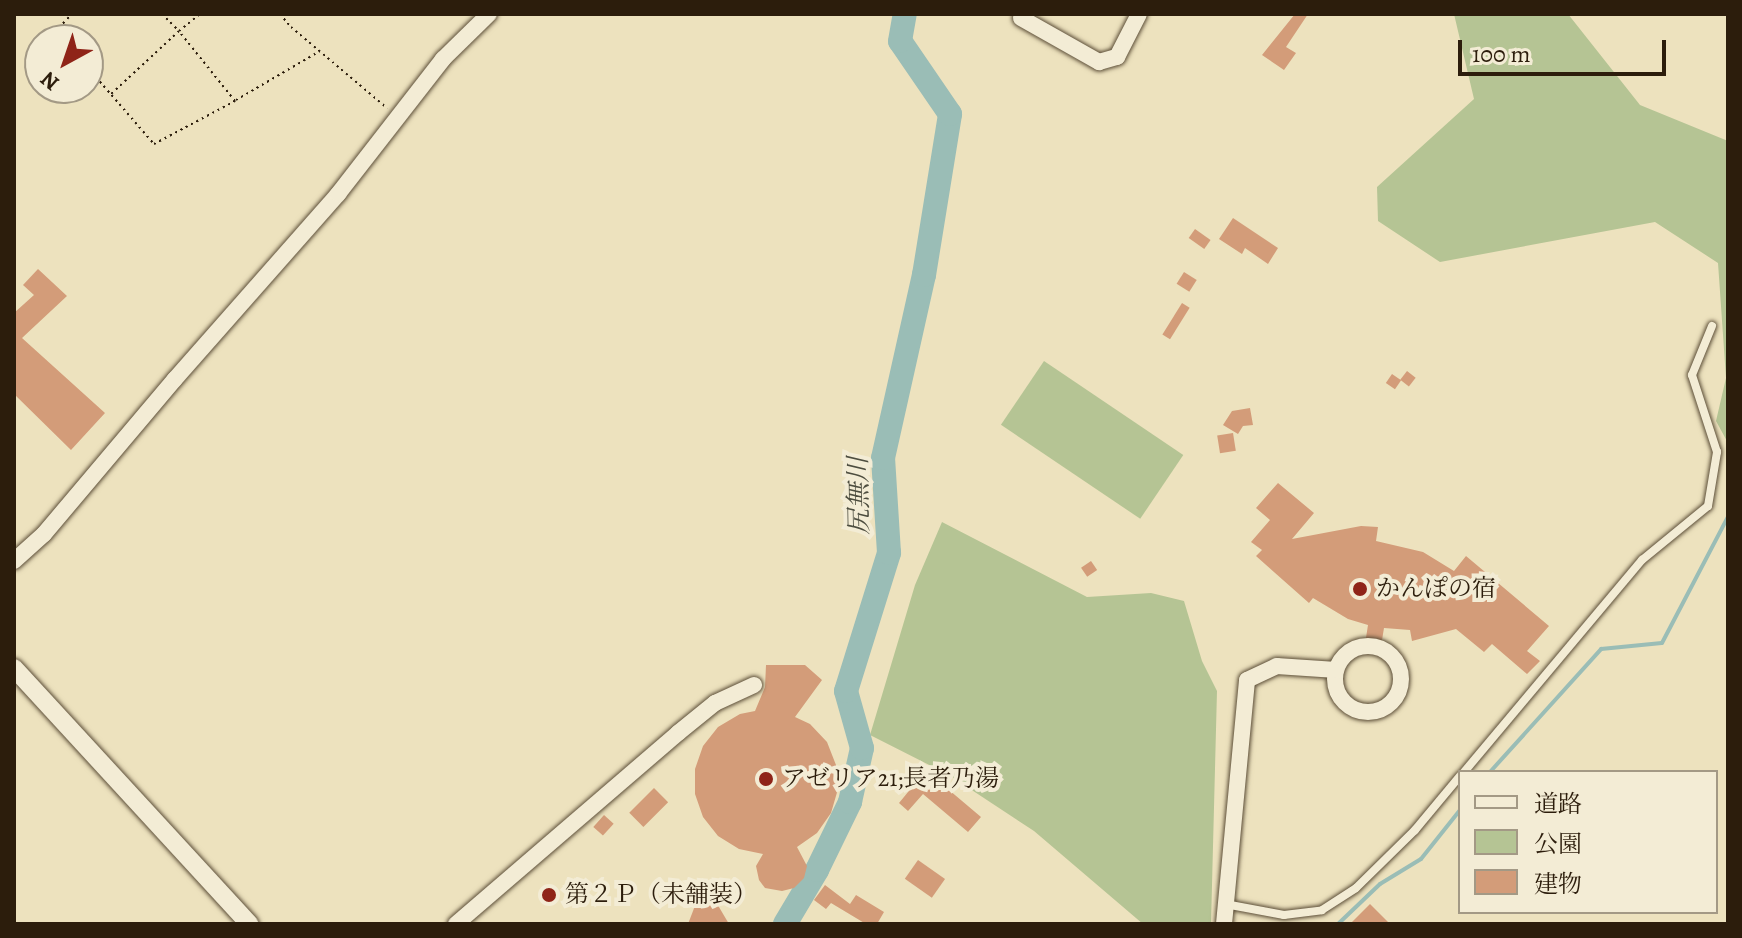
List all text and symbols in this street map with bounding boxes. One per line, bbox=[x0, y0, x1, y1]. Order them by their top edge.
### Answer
north arrow bbox=[24, 24, 104, 104]
scale bar bbox=[1462, 24, 1670, 74]
text: 100 m bbox=[1472, 38, 1531, 70]
text: N bbox=[34, 64, 66, 97]
water label: 尻無川 bbox=[843, 457, 875, 535]
place label: かんぽの宿 bbox=[1376, 575, 1496, 603]
marker: かんぽの宿 bbox=[1351, 580, 1369, 598]
place label: アゼリア21;長者乃湯 bbox=[782, 765, 999, 793]
marker: アゼリア21;長者乃湯 bbox=[757, 770, 775, 788]
legend bbox=[1458, 770, 1718, 914]
text: 道路 bbox=[1534, 788, 1582, 820]
text: 公園 bbox=[1534, 828, 1582, 860]
text: 建物 bbox=[1534, 868, 1582, 900]
place label: 第２Ｐ（未舗装） bbox=[565, 881, 757, 909]
marker: 第２Ｐ（未舗装） bbox=[540, 886, 558, 904]

